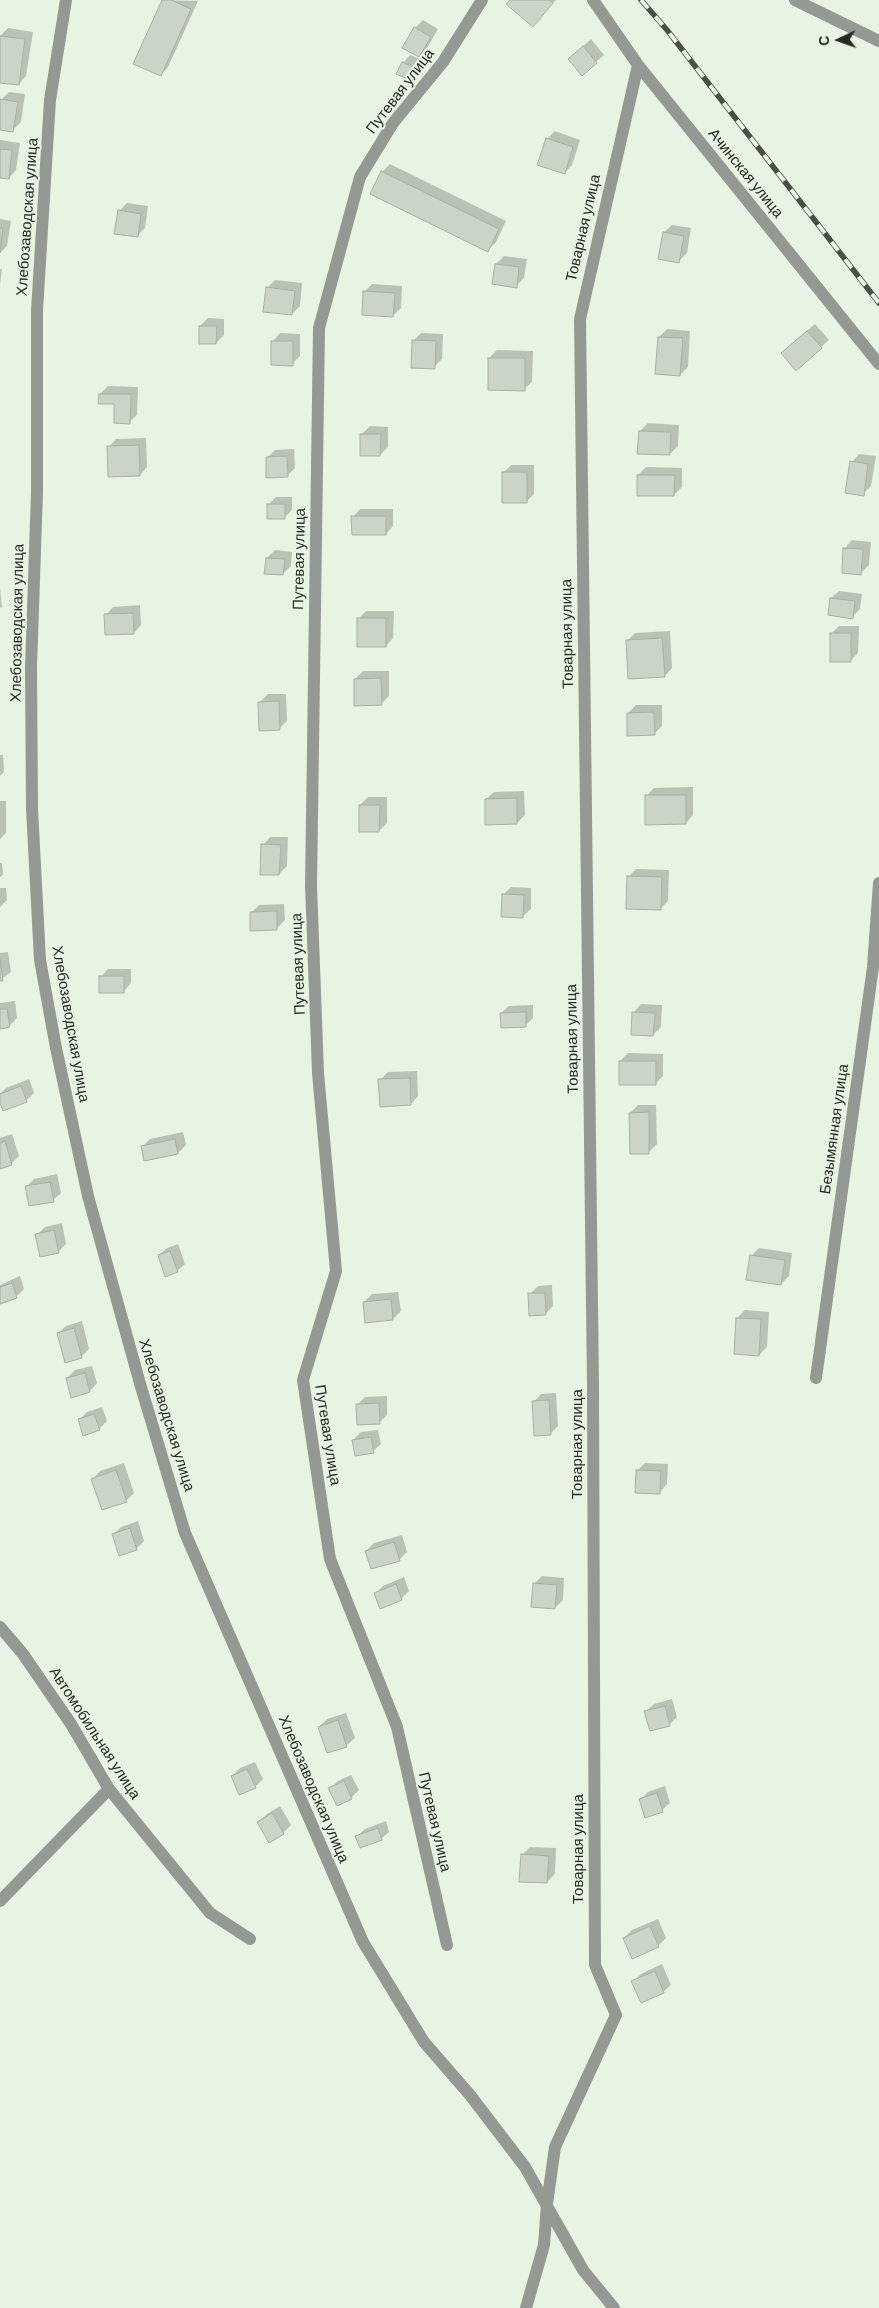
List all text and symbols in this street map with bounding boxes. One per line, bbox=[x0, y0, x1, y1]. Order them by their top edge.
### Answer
north arrow bbox=[814, 15, 864, 65]
text: С bbox=[815, 35, 832, 46]
street label: Путевая улица bbox=[362, 45, 438, 137]
street label: Ачинская улица bbox=[705, 125, 787, 221]
street label: Хлебозаводская улица bbox=[12, 137, 42, 297]
street label: Товарная улица bbox=[562, 172, 604, 284]
street label: Путевая улица bbox=[289, 508, 309, 610]
street label: Хлебозаводская улица bbox=[7, 544, 27, 702]
street label: Товарная улица bbox=[557, 579, 577, 689]
street label: Путевая улица bbox=[287, 913, 309, 1015]
street label: Хлебозаводская улица bbox=[48, 944, 94, 1104]
street label: Товарная улица bbox=[562, 984, 582, 1094]
street label: Безымянная улица bbox=[816, 1063, 852, 1195]
street label: Хлебозаводская улица bbox=[135, 1337, 199, 1493]
street label: Путевая улица bbox=[311, 1383, 345, 1487]
street label: Товарная улица bbox=[568, 1389, 586, 1499]
street label: Автомобильная улица bbox=[46, 1664, 144, 1802]
street label: Хлебозаводская улица bbox=[275, 1712, 353, 1866]
street label: Путевая улица bbox=[415, 1770, 455, 1874]
street label: Товарная улица bbox=[569, 1794, 587, 1904]

